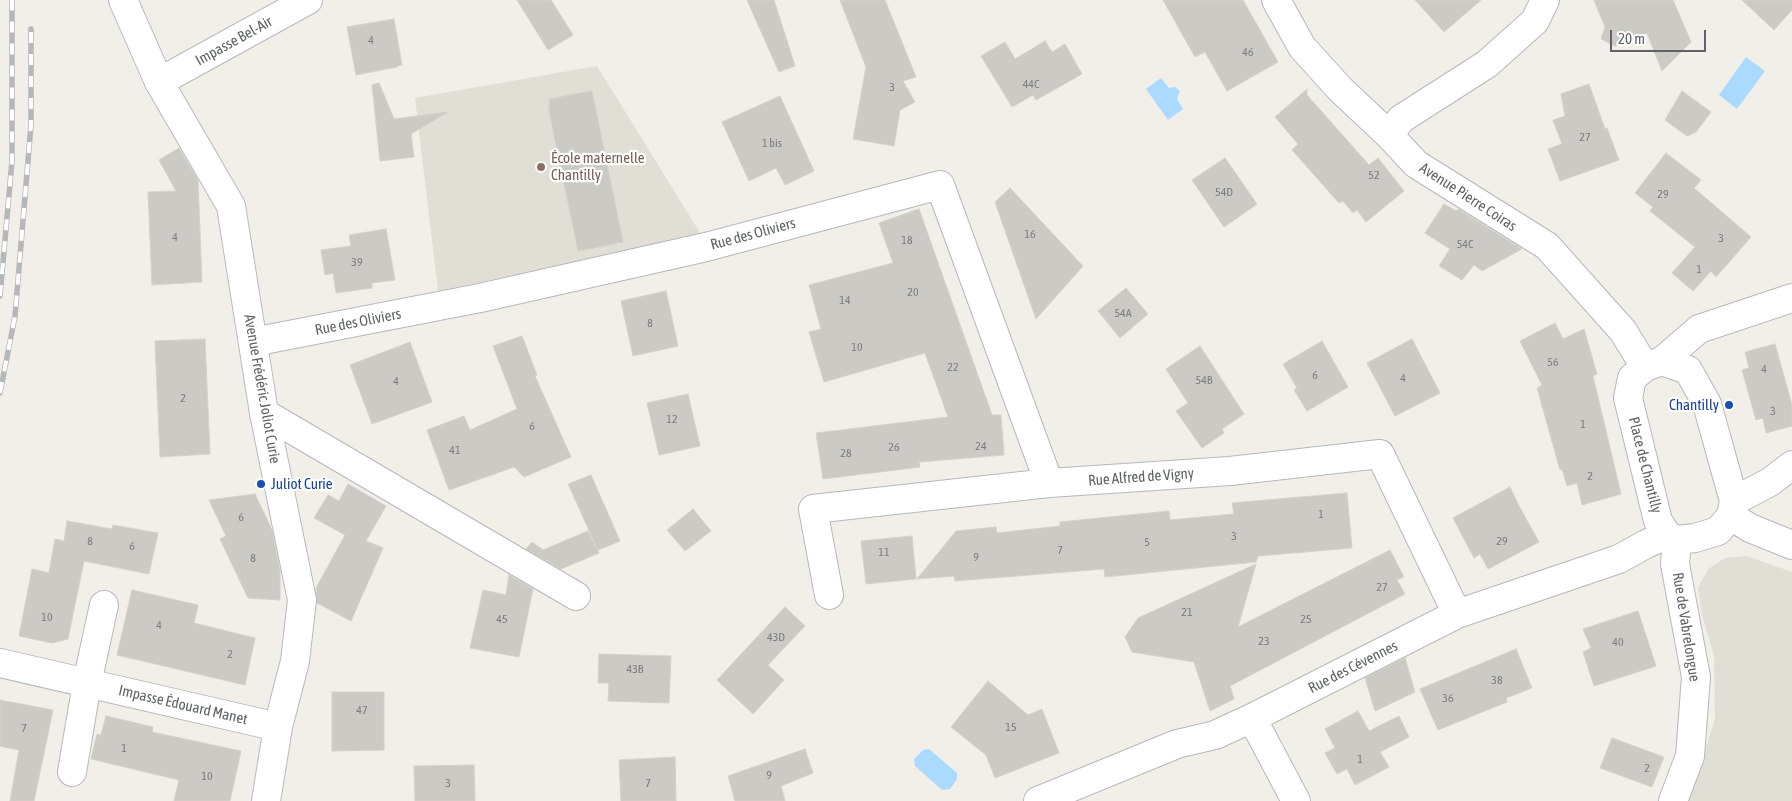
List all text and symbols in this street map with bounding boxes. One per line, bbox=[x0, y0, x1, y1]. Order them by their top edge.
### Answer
street label: Impasse Bel-Air bbox=[192, 13, 276, 69]
scale bar bbox=[1612, 20, 1708, 52]
text: 20 m bbox=[1618, 30, 1645, 47]
house number: 4 bbox=[368, 33, 374, 47]
house number: 46 bbox=[1242, 45, 1254, 59]
house number: 44C bbox=[1023, 77, 1039, 91]
house number: 3 bbox=[889, 80, 895, 94]
house number: 27 bbox=[1579, 130, 1591, 144]
house number: 1 bis bbox=[762, 136, 782, 150]
place label: École maternelle Chantilly bbox=[551, 149, 645, 184]
street label: Avenue Pierre Coiras bbox=[1416, 159, 1520, 235]
marker: École maternelle Chantilly bbox=[535, 161, 547, 173]
house number: 52 bbox=[1368, 168, 1380, 182]
house number: 54D bbox=[1215, 185, 1233, 199]
house number: 29 bbox=[1657, 187, 1669, 201]
street label: Rue des Oliviers bbox=[709, 214, 797, 254]
house number: 16 bbox=[1024, 227, 1036, 241]
house number: 4 bbox=[172, 230, 178, 244]
house number: 3 bbox=[1718, 231, 1724, 245]
house number: 18 bbox=[901, 233, 913, 247]
house number: 54C bbox=[1457, 237, 1473, 251]
house number: 39 bbox=[351, 255, 363, 269]
house number: 1 bbox=[1696, 262, 1702, 276]
house number: 20 bbox=[907, 285, 919, 299]
house number: 14 bbox=[839, 293, 851, 307]
street label: Rue des Oliviers bbox=[313, 305, 403, 339]
house number: 54A bbox=[1114, 306, 1132, 320]
street label: Avenue Frédéric Joliot Curie bbox=[240, 313, 284, 465]
house number: 8 bbox=[647, 316, 653, 330]
house number: 10 bbox=[851, 340, 863, 354]
house number: 56 bbox=[1547, 355, 1559, 369]
house number: 22 bbox=[947, 360, 959, 374]
house number: 4 bbox=[1761, 362, 1767, 376]
house number: 6 bbox=[1312, 368, 1318, 382]
house number: 4 bbox=[1400, 371, 1406, 385]
house number: 54B bbox=[1196, 373, 1212, 387]
house number: 4 bbox=[393, 374, 399, 388]
house number: 2 bbox=[180, 391, 186, 405]
place label: Chantilly bbox=[1669, 396, 1719, 414]
marker: Chantilly bbox=[1723, 399, 1735, 411]
house number: 3 bbox=[1770, 404, 1776, 418]
house number: 12 bbox=[666, 412, 678, 426]
street label: Place de Chantilly bbox=[1624, 415, 1666, 515]
house number: 1 bbox=[1580, 417, 1586, 431]
house number: 6 bbox=[529, 419, 535, 433]
house number: 24 bbox=[975, 439, 987, 453]
house number: 26 bbox=[888, 440, 900, 454]
house number: 41 bbox=[449, 443, 461, 457]
house number: 28 bbox=[840, 446, 852, 460]
street label: Rue Alfred de Vigny bbox=[1087, 464, 1195, 490]
house number: 2 bbox=[1587, 469, 1593, 483]
place label: Juliot Curie bbox=[271, 475, 333, 493]
marker: Juliot Curie bbox=[255, 478, 267, 490]
house number: 1 bbox=[1318, 507, 1324, 521]
house number: 6 bbox=[238, 510, 244, 524]
house number: 3 bbox=[1231, 529, 1237, 543]
house number: 8 bbox=[87, 534, 93, 548]
house number: 29 bbox=[1496, 534, 1508, 548]
house number: 5 bbox=[1144, 535, 1150, 549]
house number: 6 bbox=[129, 539, 135, 553]
house number: 7 bbox=[1057, 543, 1063, 557]
house number: 11 bbox=[878, 545, 890, 559]
house number: 9 bbox=[973, 550, 979, 564]
house number: 8 bbox=[250, 551, 256, 565]
street label: Rue de Vabrelongue bbox=[1668, 571, 1704, 683]
house number: 27 bbox=[1376, 580, 1388, 594]
house number: 21 bbox=[1181, 605, 1193, 619]
house number: 10 bbox=[41, 610, 53, 624]
house number: 45 bbox=[496, 612, 508, 626]
house number: 25 bbox=[1300, 612, 1312, 626]
house number: 4 bbox=[156, 618, 162, 632]
house number: 43D bbox=[767, 630, 785, 644]
house number: 23 bbox=[1258, 634, 1270, 648]
house number: 40 bbox=[1612, 635, 1624, 649]
street label: Rue des Cévennes bbox=[1305, 637, 1401, 697]
house number: 2 bbox=[227, 647, 233, 661]
house number: 43B bbox=[627, 662, 643, 676]
house number: 38 bbox=[1491, 673, 1503, 687]
street label: Impasse Édouard Manet bbox=[117, 681, 249, 729]
house number: 36 bbox=[1442, 691, 1454, 705]
house number: 47 bbox=[356, 703, 368, 717]
house number: 15 bbox=[1005, 720, 1017, 734]
house number: 7 bbox=[21, 721, 27, 735]
house number: 1 bbox=[121, 741, 127, 755]
house number: 1 bbox=[1357, 752, 1363, 766]
house number: 2 bbox=[1644, 761, 1650, 775]
house number: 9 bbox=[766, 768, 772, 782]
house number: 10 bbox=[201, 769, 213, 783]
house number: 3 bbox=[445, 776, 451, 790]
house number: 7 bbox=[645, 776, 651, 790]

